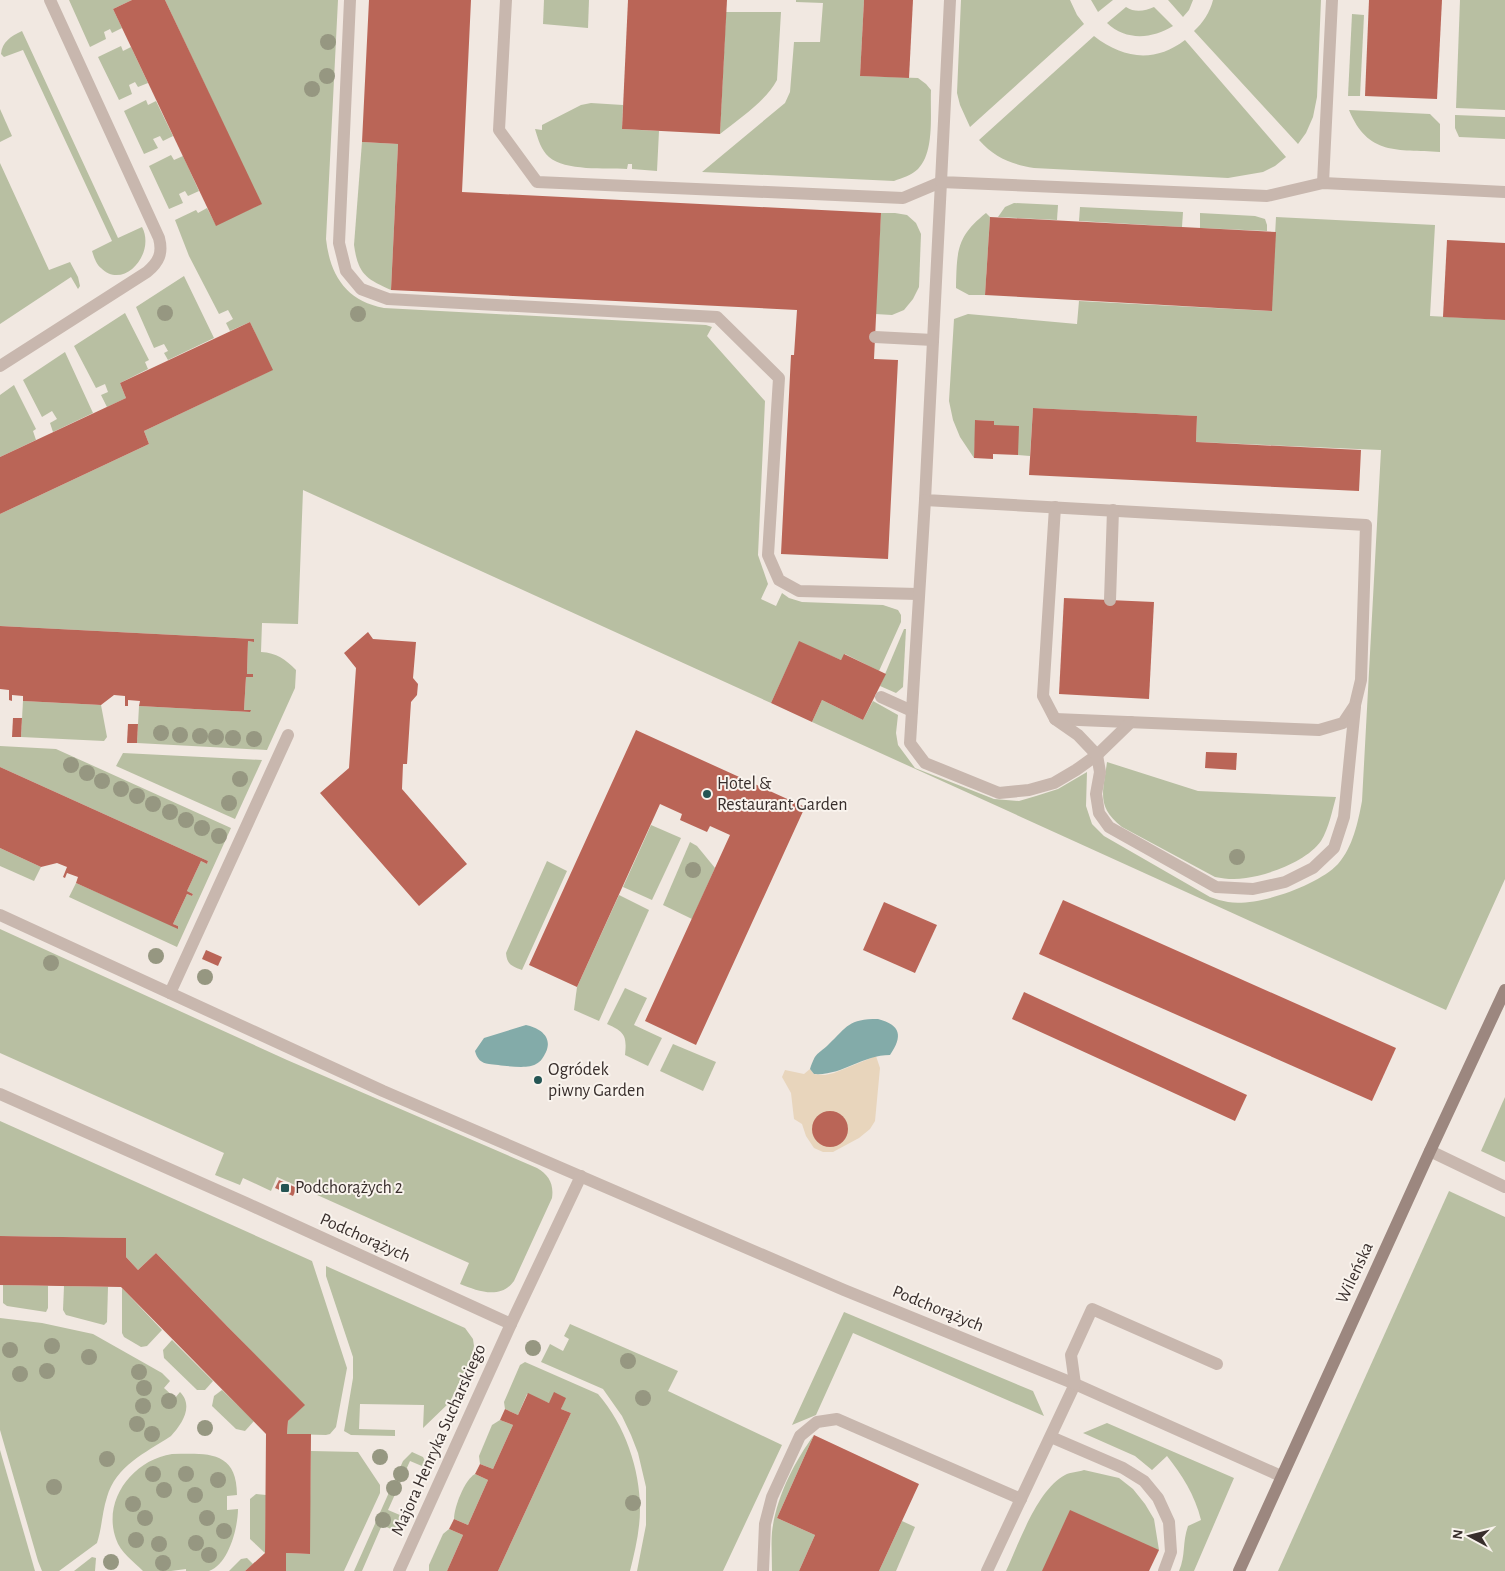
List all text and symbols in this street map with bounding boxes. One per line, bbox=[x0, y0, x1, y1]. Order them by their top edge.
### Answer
place label: Hotel & Restaurant Garden bbox=[717, 775, 848, 814]
marker: Hotel & Restaurant Garden bbox=[701, 788, 713, 800]
place label: Ogródek piwny Garden bbox=[548, 1061, 645, 1100]
marker: Ogródek piwny Garden bbox=[532, 1074, 544, 1086]
place label: Podchorążych 2 bbox=[295, 1179, 403, 1197]
marker: Podchorążych 2 bbox=[279, 1182, 291, 1194]
street label: Podchorążych bbox=[317, 1210, 413, 1266]
street label: Wileńska bbox=[1333, 1240, 1377, 1306]
street label: Podchorążych bbox=[890, 1283, 986, 1335]
street label: Majora Henryka Sucharskiego bbox=[389, 1341, 490, 1539]
north arrow bbox=[1445, 1511, 1495, 1561]
text: N bbox=[1451, 1529, 1466, 1540]

